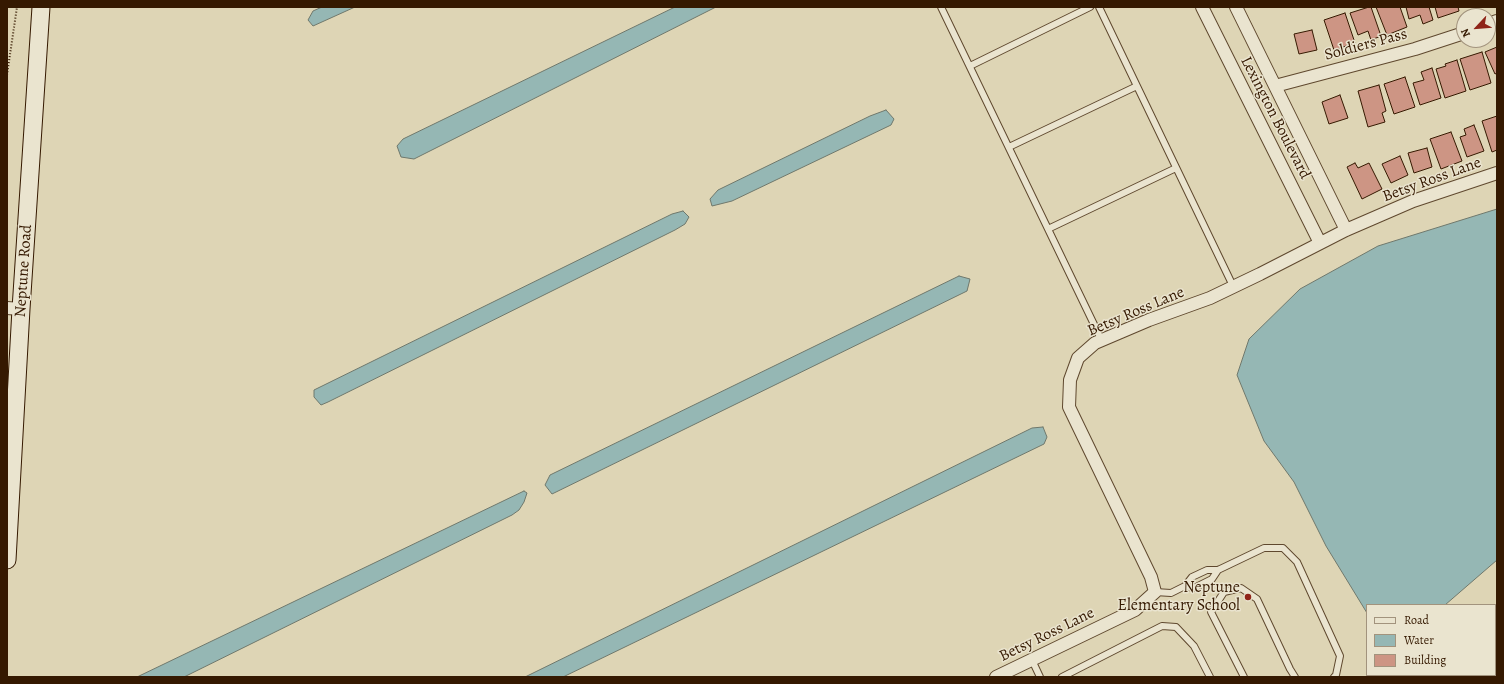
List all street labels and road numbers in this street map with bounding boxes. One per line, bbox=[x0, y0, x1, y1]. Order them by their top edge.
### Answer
street label: Soldiers Pass bbox=[1323, 25, 1409, 65]
street label: Lexington Boulevard bbox=[1236, 53, 1314, 183]
street label: Betsy Ross Lane bbox=[1380, 153, 1484, 207]
street label: Neptune Road bbox=[11, 224, 37, 318]
street label: Betsy Ross Lane bbox=[1085, 283, 1187, 341]
street label: Betsy Ross Lane bbox=[996, 604, 1098, 666]

